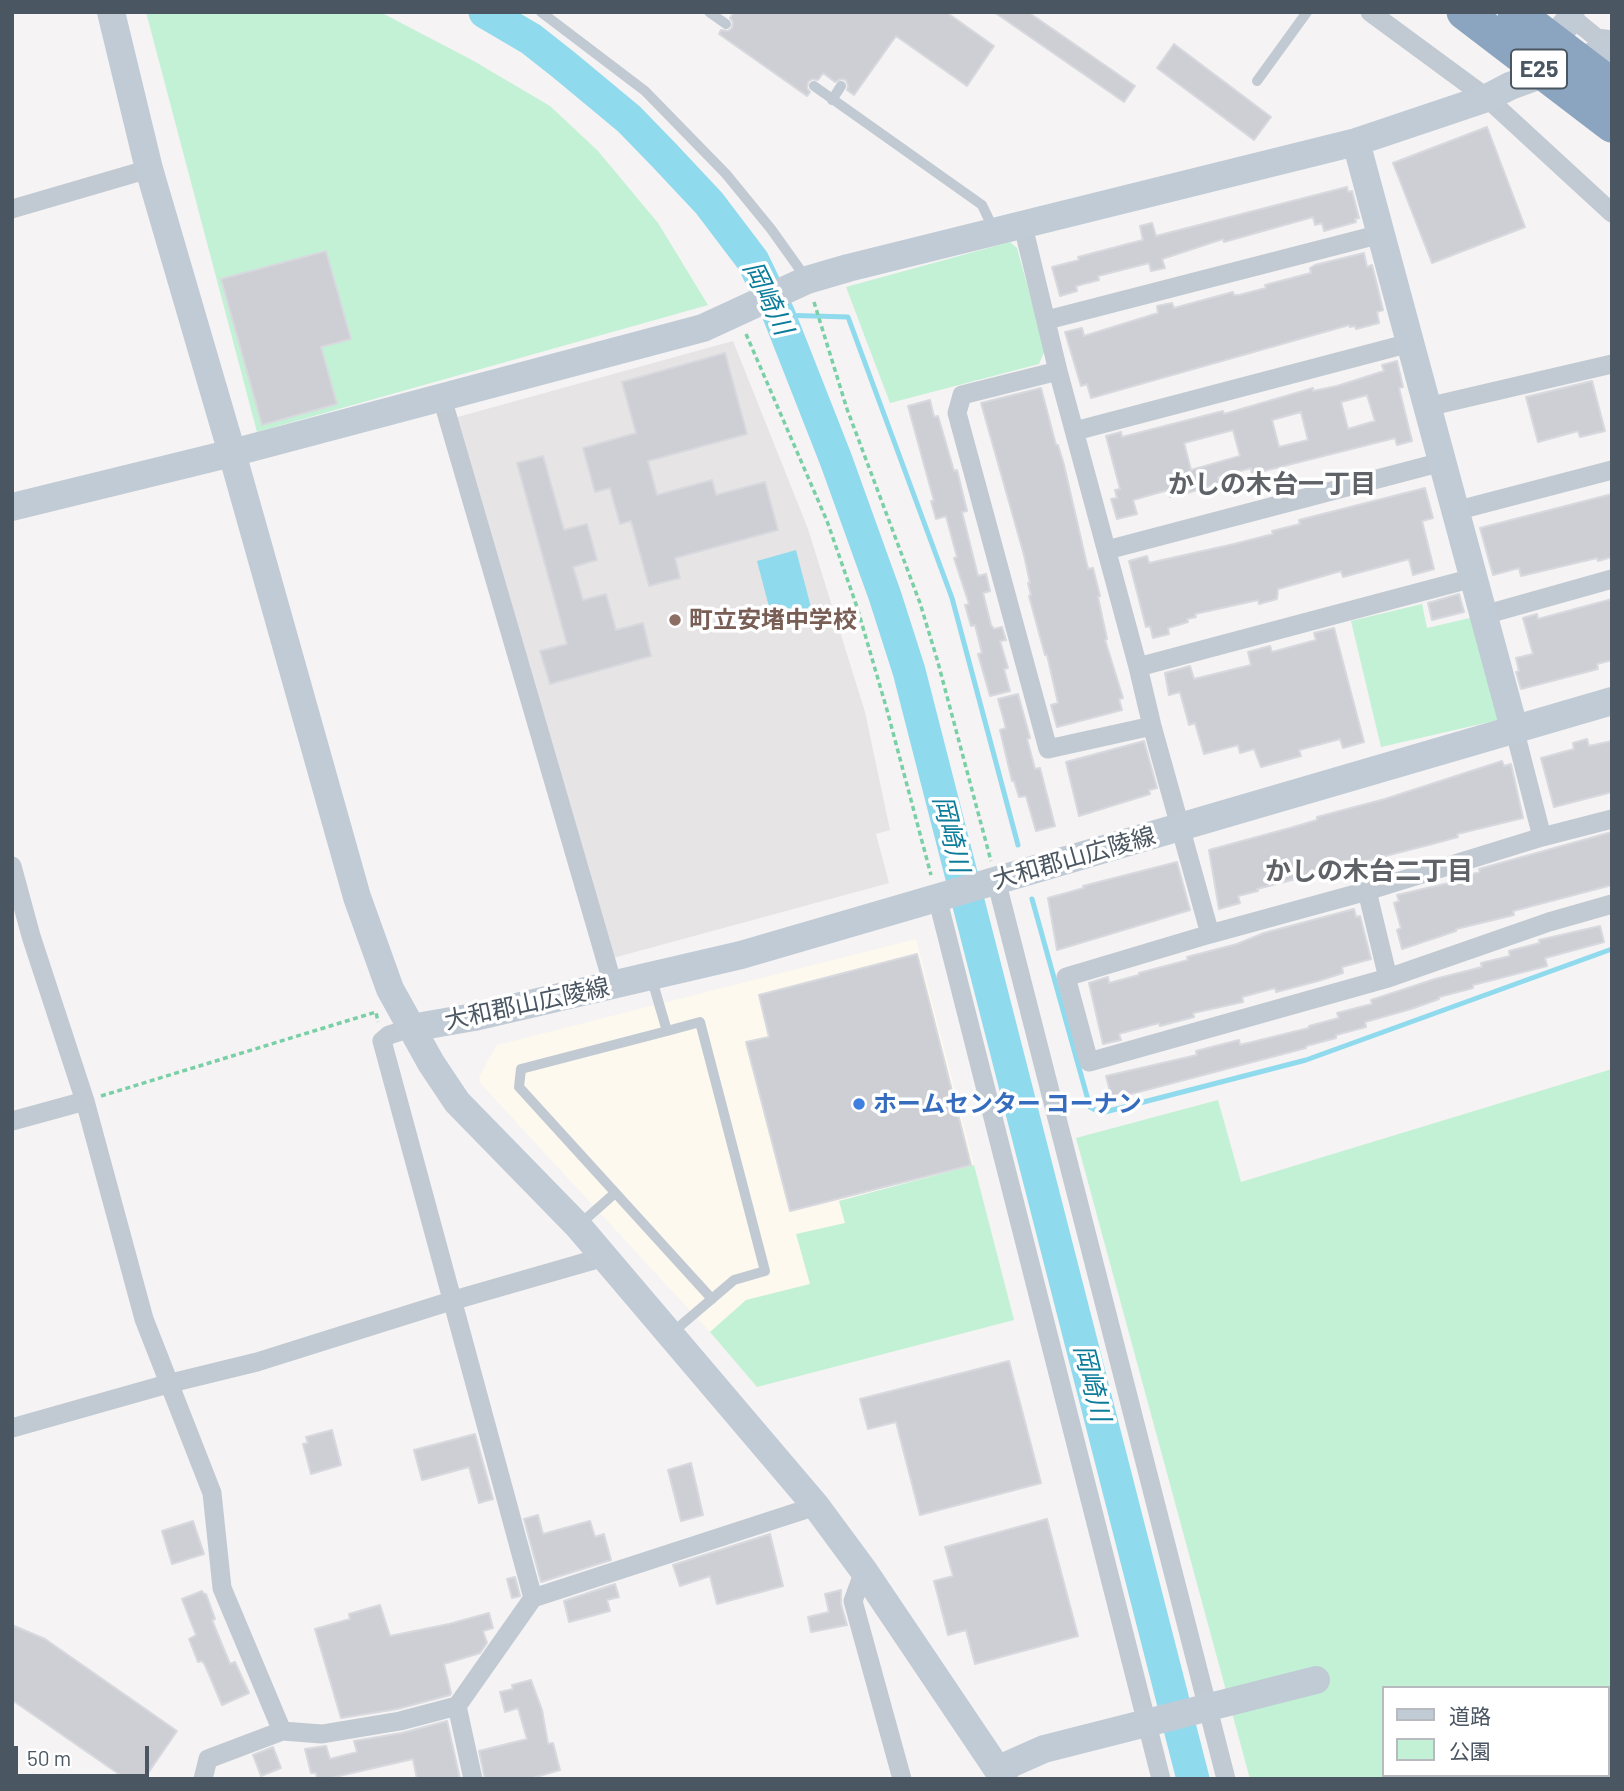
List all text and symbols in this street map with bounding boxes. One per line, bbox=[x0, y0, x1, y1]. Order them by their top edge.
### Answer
road number: E25 bbox=[1511, 50, 1567, 88]
water label: 岡崎川 bbox=[737, 256, 799, 340]
district label: かしの木台一丁目 bbox=[1168, 468, 1376, 500]
place label: 町立安堵中学校 bbox=[689, 606, 857, 634]
marker: 町立安堵中学校 bbox=[667, 612, 683, 628]
water label: 岡崎川 bbox=[926, 792, 976, 876]
street label: 大和郡山広陵線 bbox=[989, 821, 1159, 895]
district label: かしの木台二丁目 bbox=[1265, 855, 1473, 887]
street label: 大和郡山広陵線 bbox=[442, 972, 612, 1036]
place label: ホームセンター コーナン bbox=[873, 1090, 1142, 1118]
marker: ホームセンター コーナン bbox=[851, 1096, 867, 1112]
water label: 岡崎川 bbox=[1067, 1341, 1117, 1425]
legend bbox=[1382, 1686, 1610, 1777]
text: 道路 bbox=[1449, 1703, 1491, 1728]
scale bar bbox=[18, 1732, 152, 1776]
text: 公園 bbox=[1449, 1738, 1491, 1763]
text: 50 m bbox=[27, 1745, 71, 1770]

